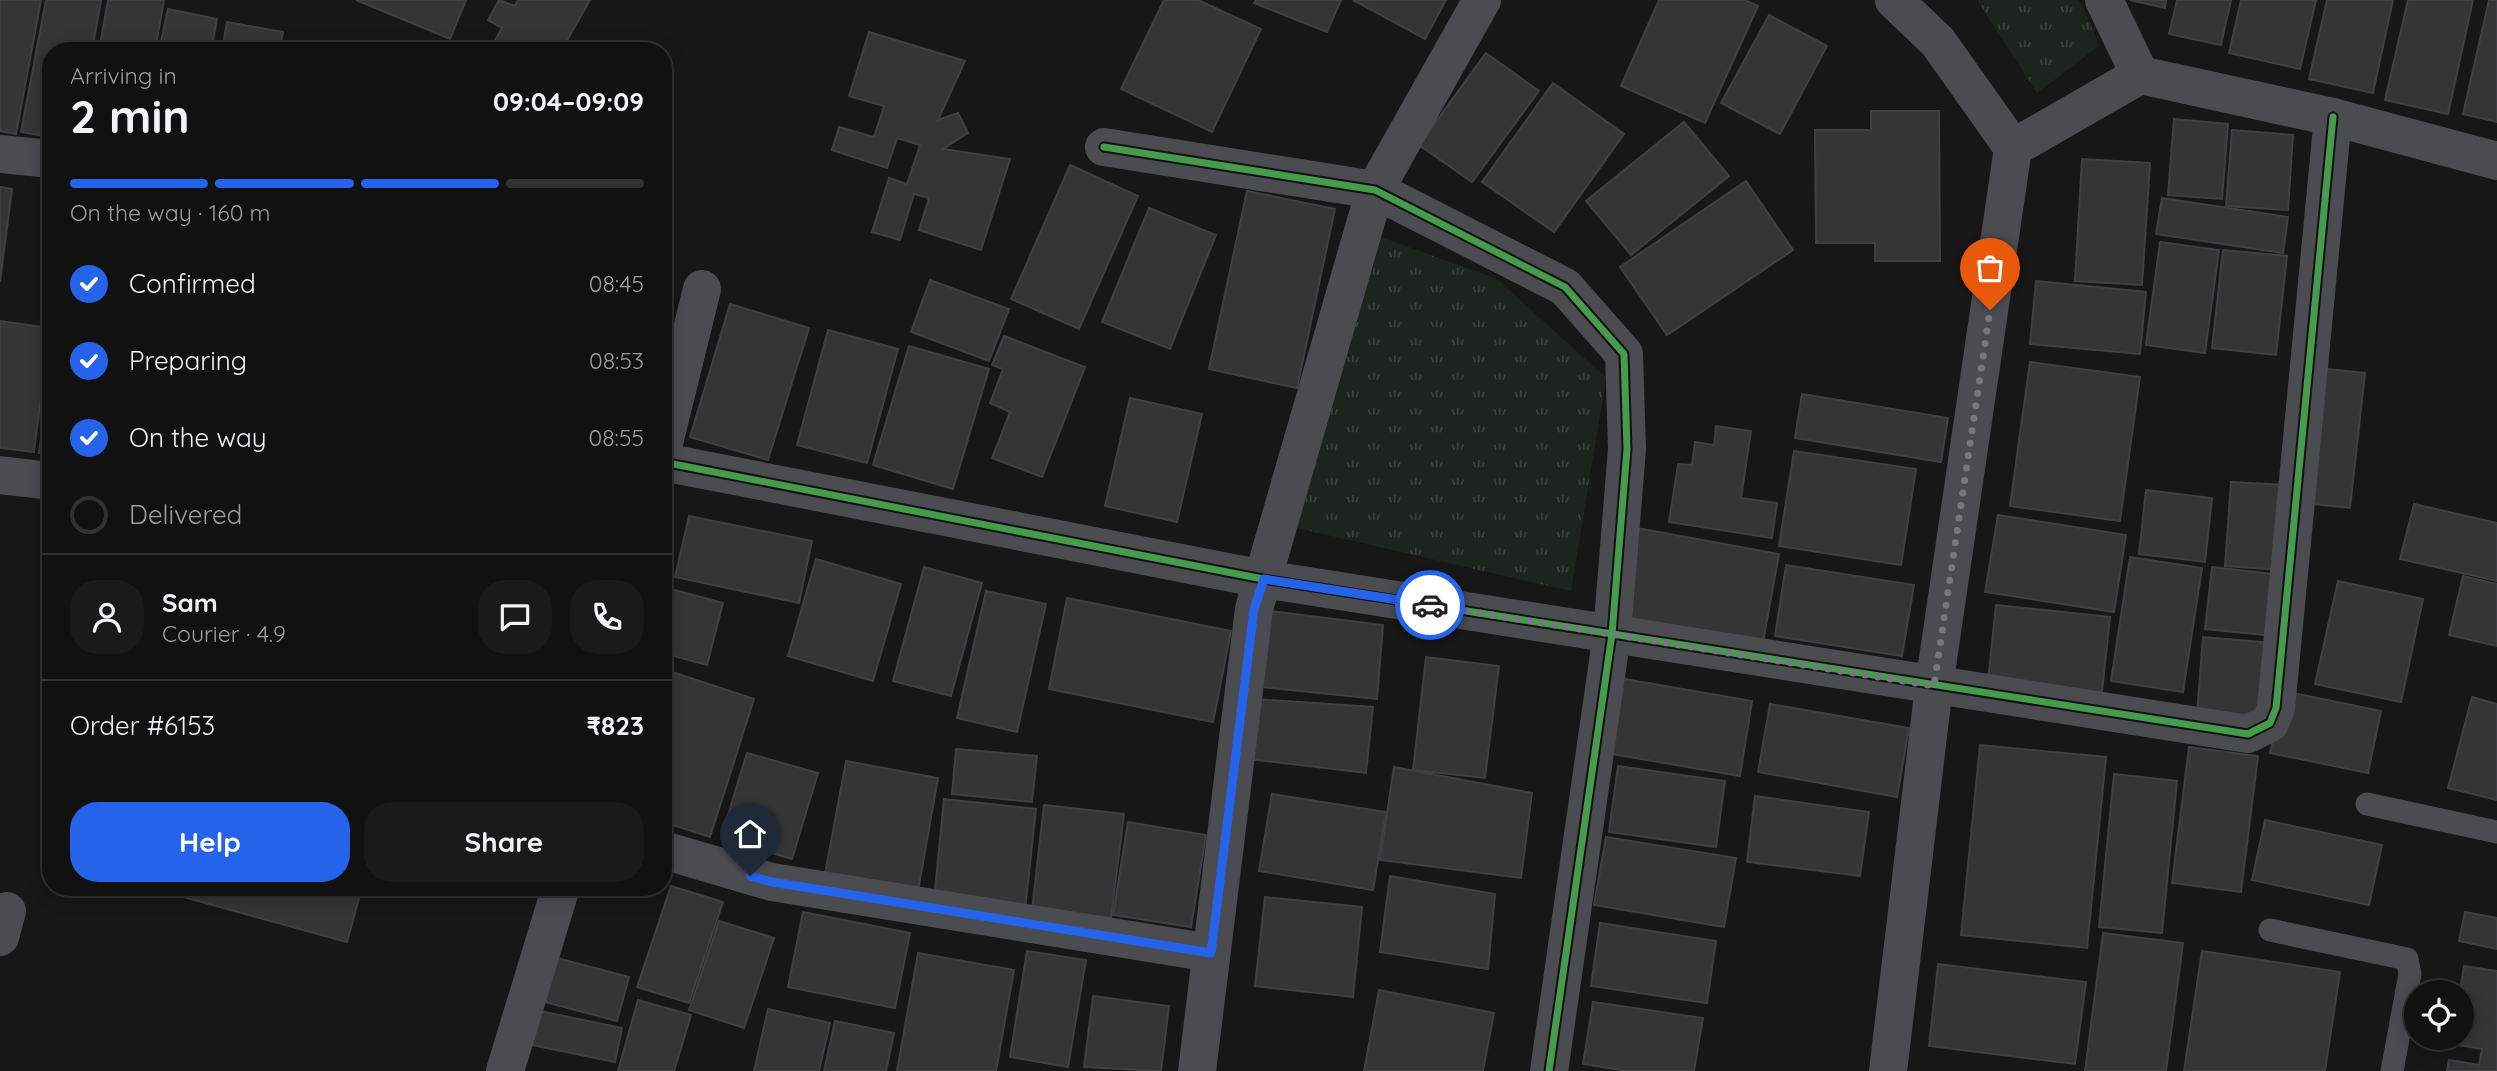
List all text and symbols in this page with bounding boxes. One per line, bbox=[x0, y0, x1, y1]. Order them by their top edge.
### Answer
text: Arriving in bbox=[70, 61, 177, 90]
text: 09:04–09:09 bbox=[493, 85, 644, 118]
text: 2 min bbox=[70, 87, 190, 145]
text: On the way · 160 m bbox=[70, 198, 271, 227]
pin bbox=[1960, 238, 2020, 310]
icon: bag bbox=[1971, 249, 2009, 287]
icon: check bbox=[70, 265, 108, 303]
text: Confirmed bbox=[129, 267, 256, 300]
text: 08:45 bbox=[589, 269, 644, 298]
icon: check bbox=[70, 342, 108, 380]
text: Preparing bbox=[129, 344, 247, 377]
text: 08:53 bbox=[589, 346, 644, 375]
icon: check bbox=[70, 419, 108, 457]
text: On the way bbox=[129, 421, 267, 454]
text: 08:55 bbox=[589, 423, 644, 452]
text: Delivered bbox=[129, 498, 242, 531]
courier bbox=[1395, 570, 1465, 640]
button: person bbox=[70, 580, 144, 654]
button: chat bbox=[478, 580, 552, 654]
button: phone bbox=[570, 580, 644, 654]
text: Sam bbox=[162, 586, 218, 619]
icon: car bbox=[1411, 586, 1449, 624]
text: Courier · 4.9 bbox=[162, 619, 286, 648]
text: Order #6153 bbox=[70, 709, 215, 742]
text: ₹823 bbox=[587, 709, 644, 742]
button: Help bbox=[70, 802, 350, 882]
button: Share bbox=[364, 802, 644, 882]
pin bbox=[720, 804, 780, 876]
icon: home bbox=[731, 815, 769, 853]
map controls bbox=[2404, 980, 2474, 1050]
button: locate bbox=[2404, 980, 2474, 1050]

